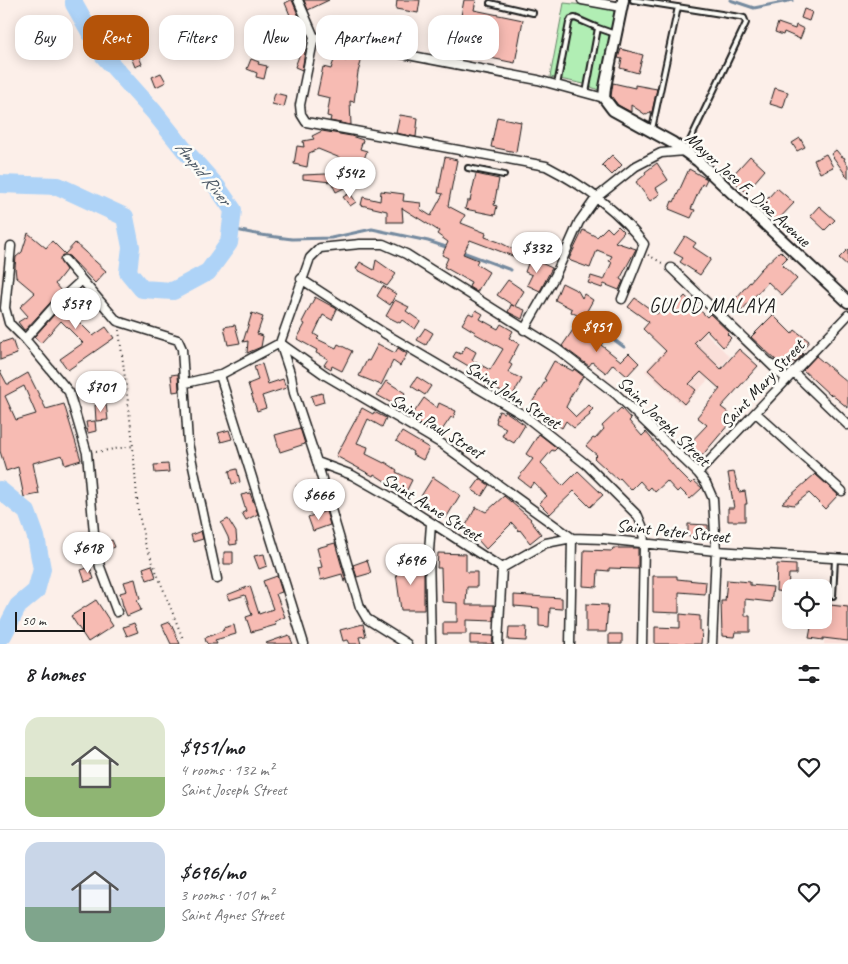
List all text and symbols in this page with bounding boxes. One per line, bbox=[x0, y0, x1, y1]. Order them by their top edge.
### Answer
chip: Buy bbox=[15, 15, 73, 60]
chip: Rent bbox=[83, 15, 149, 60]
chip: Filters bbox=[159, 15, 234, 60]
chip: New bbox=[244, 15, 306, 60]
chip: Apartment bbox=[316, 15, 418, 60]
chip: House bbox=[428, 15, 499, 60]
street label: Mayor Jose F. Diaz Avenue bbox=[681, 127, 816, 252]
water label: Ampid River bbox=[170, 136, 238, 213]
pin: $542 bbox=[320, 156, 380, 199]
text: $542 bbox=[336, 163, 364, 183]
pin: $332 bbox=[507, 232, 567, 274]
text: $332 bbox=[523, 238, 551, 258]
pin: $579 bbox=[46, 288, 106, 330]
district label: GULOD MALAYA bbox=[649, 293, 775, 318]
text: $579 bbox=[62, 294, 90, 314]
pin: $951 bbox=[567, 310, 627, 353]
text: $951 bbox=[583, 317, 611, 337]
street label: Saint Mary Street bbox=[715, 333, 810, 433]
street label: Saint John Street bbox=[461, 356, 566, 435]
pin: $701 bbox=[71, 370, 131, 413]
street label: Saint Joseph Street bbox=[613, 371, 716, 472]
text: $701 bbox=[87, 377, 115, 397]
street label: Saint Paul Street bbox=[386, 389, 490, 465]
street label: Saint Anne Street bbox=[378, 468, 487, 547]
pin: $666 bbox=[289, 478, 349, 521]
text: $666 bbox=[304, 485, 334, 505]
street label: Saint Peter Street bbox=[615, 514, 733, 548]
pin: $618 bbox=[58, 532, 118, 574]
text: $618 bbox=[73, 538, 103, 558]
pin: $696 bbox=[381, 544, 441, 586]
text: $696 bbox=[396, 550, 426, 570]
map controls bbox=[782, 579, 832, 629]
button: locate bbox=[782, 579, 832, 629]
scale bar bbox=[15, 609, 85, 632]
text: 50 m bbox=[22, 612, 46, 629]
icon: filters bbox=[795, 660, 823, 688]
text: 8 homes bbox=[25, 661, 84, 687]
text: $951/mo bbox=[180, 734, 244, 760]
icon: home bbox=[65, 737, 125, 797]
icon: heart bbox=[795, 753, 823, 781]
text: 4 rooms · 132 m² bbox=[180, 760, 274, 780]
text: Saint Joseph Street bbox=[180, 780, 287, 800]
text: $696/mo bbox=[180, 859, 245, 885]
icon: home bbox=[65, 862, 125, 922]
icon: heart bbox=[795, 878, 823, 906]
text: 3 rooms · 101 m² bbox=[180, 885, 274, 905]
text: Saint Agnes Street bbox=[180, 905, 284, 925]

